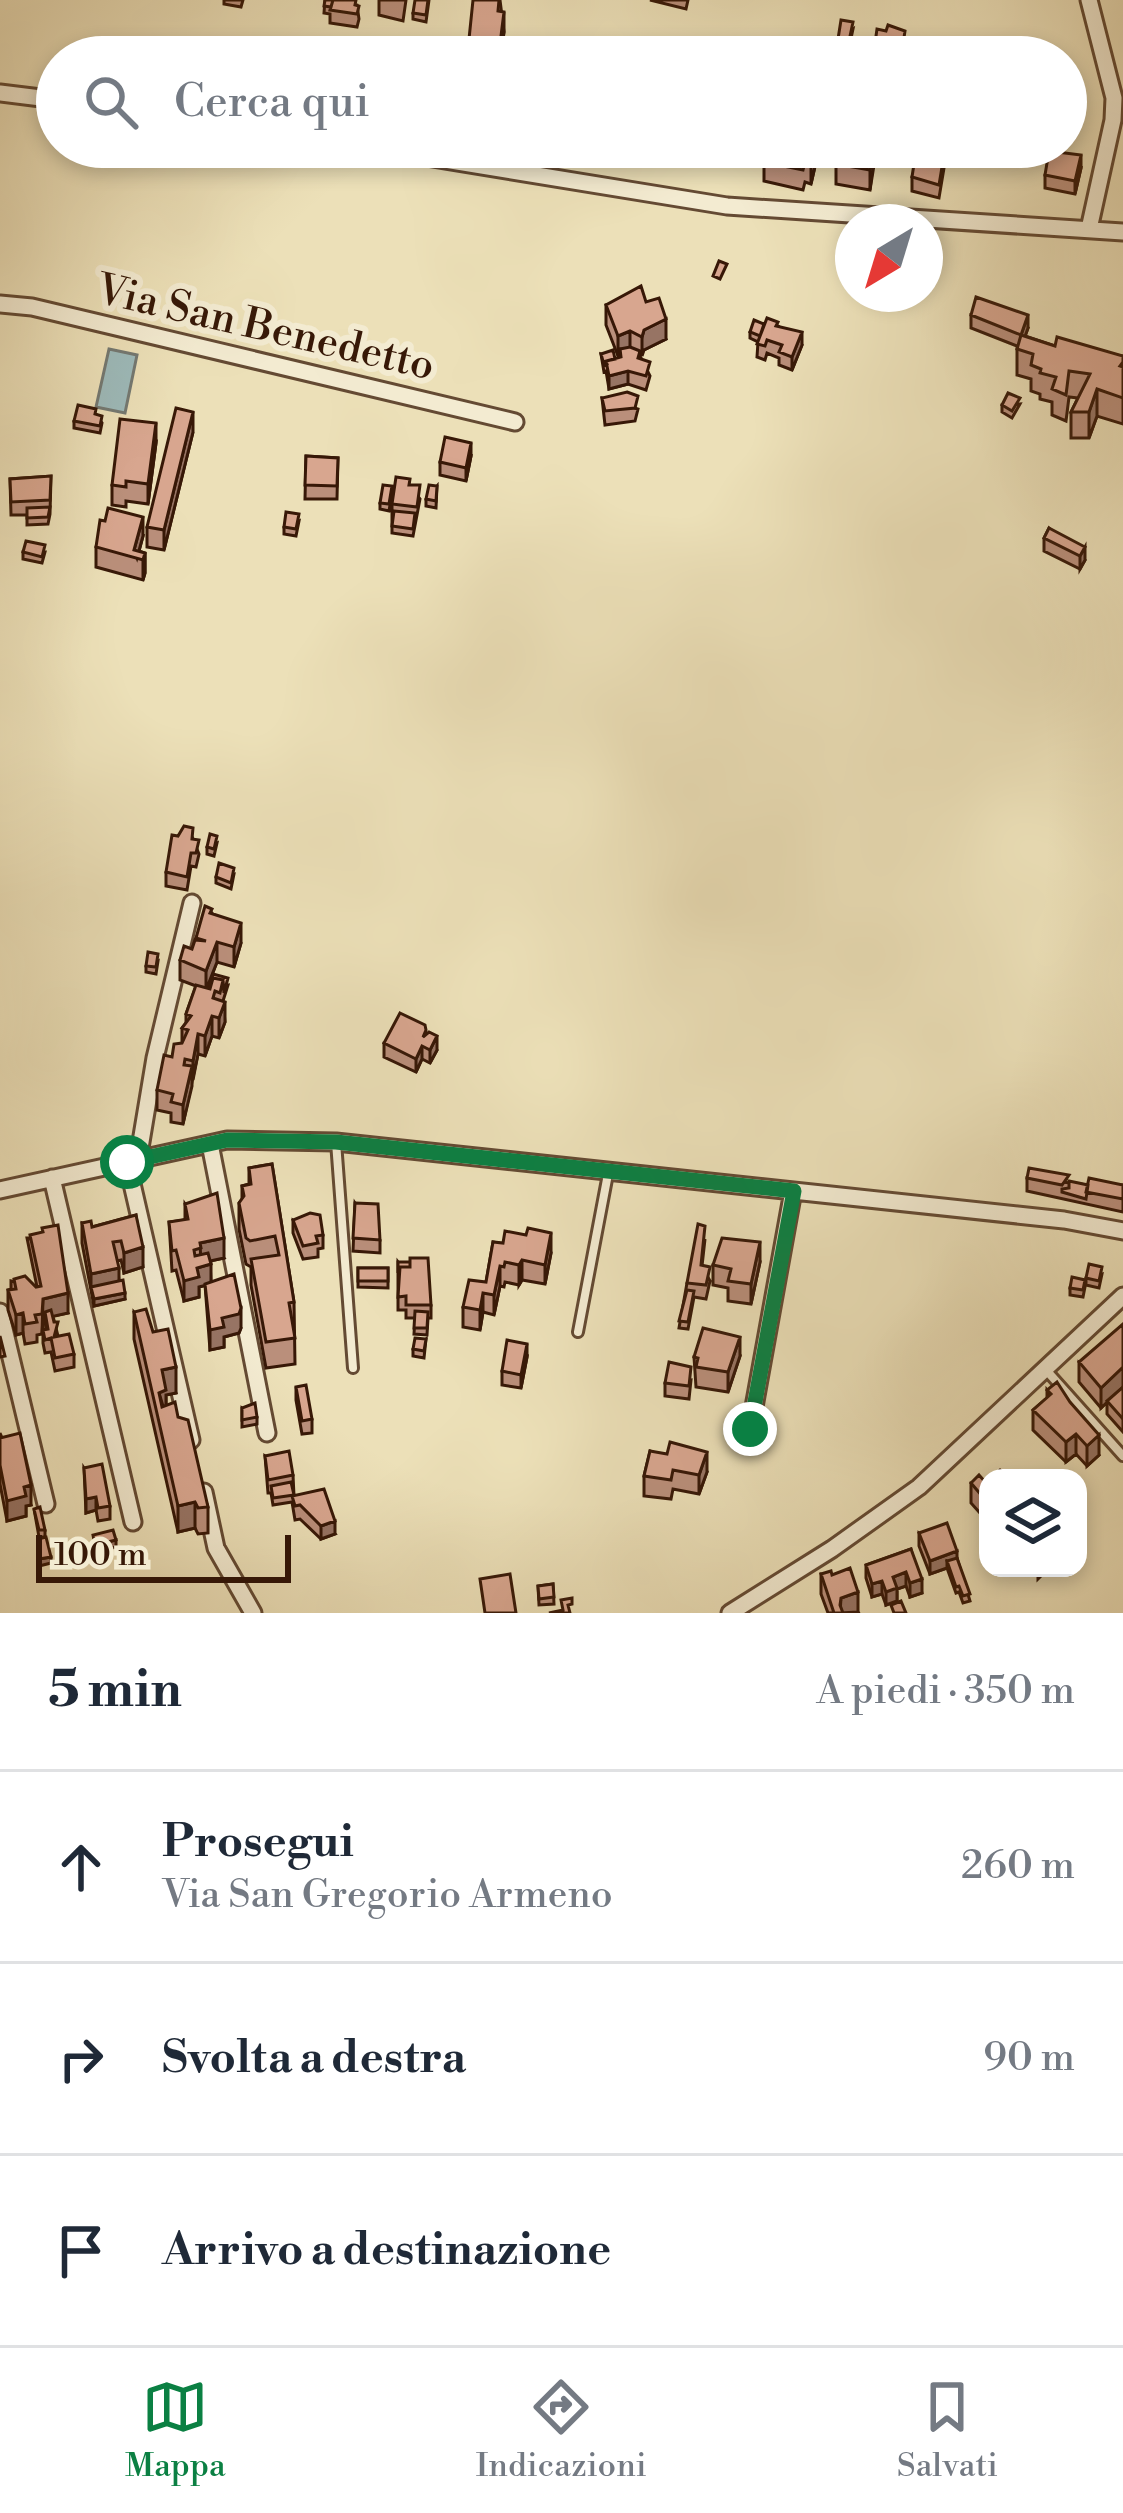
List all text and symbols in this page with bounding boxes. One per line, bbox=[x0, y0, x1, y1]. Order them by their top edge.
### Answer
search box bbox=[36, 36, 1087, 168]
icon: search bbox=[78, 69, 144, 135]
text: Cerca qui bbox=[174, 74, 370, 131]
north arrow bbox=[835, 204, 943, 312]
street label: Via San Benedetto bbox=[90, 264, 440, 393]
route start bbox=[100, 1135, 154, 1189]
route end bbox=[723, 1402, 777, 1456]
map controls bbox=[979, 1469, 1087, 1577]
button: layers bbox=[979, 1469, 1087, 1577]
scale bar bbox=[36, 1529, 291, 1582]
text: 100 m bbox=[54, 1535, 147, 1576]
text: 5 min bbox=[48, 1659, 182, 1723]
text: A piedi · 350 m bbox=[816, 1667, 1075, 1716]
text: Prosegui bbox=[162, 1814, 354, 1871]
icon: ahead bbox=[48, 1834, 114, 1900]
text: 260 m bbox=[961, 1842, 1075, 1891]
text: Via San Gregorio Armeno bbox=[162, 1871, 613, 1920]
icon: right bbox=[48, 2026, 114, 2092]
text: Svolta a destra bbox=[162, 2030, 466, 2087]
text: 90 m bbox=[983, 2034, 1075, 2083]
icon: arrive bbox=[48, 2218, 114, 2284]
text: Arrivo a destinazione bbox=[162, 2222, 611, 2279]
tab: Mappa bbox=[125, 2374, 226, 2487]
tab: Indicazioni bbox=[476, 2374, 647, 2487]
tab: Salvati bbox=[897, 2374, 998, 2487]

